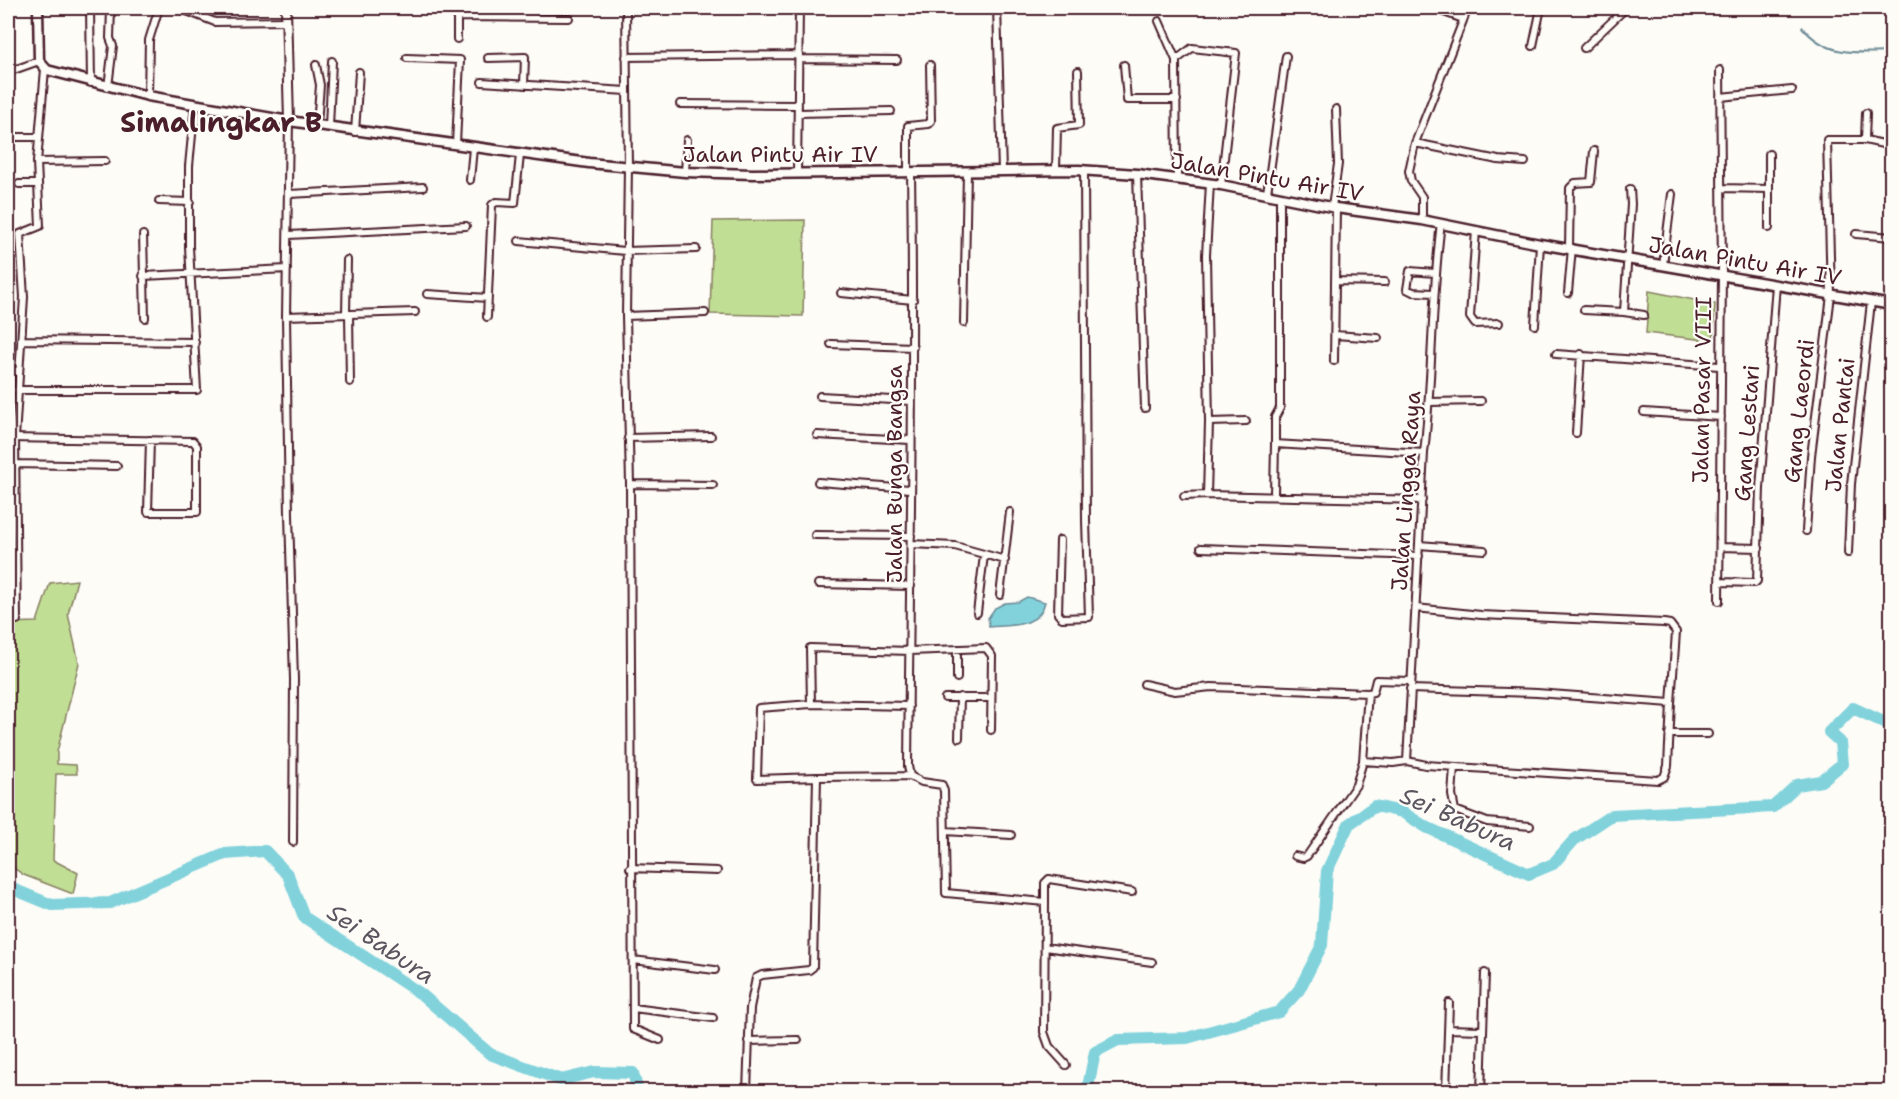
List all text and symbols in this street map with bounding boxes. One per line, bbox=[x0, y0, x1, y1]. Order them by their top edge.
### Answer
district label: Simalingkar B bbox=[120, 103, 322, 141]
street label: Jalan Pintu Air IV bbox=[682, 140, 878, 169]
street label: Jalan Pintu Air IV bbox=[1168, 146, 1366, 208]
street label: Jalan Pintu Air IV bbox=[1646, 230, 1844, 292]
street label: Jalan Pasar VIII bbox=[1686, 296, 1718, 484]
street label: Gang Laeordi bbox=[1777, 337, 1821, 485]
street label: Jalan Pantai bbox=[1819, 356, 1861, 494]
street label: Jalan Bunga Bangsa bbox=[880, 364, 909, 583]
street label: Gang Lestari bbox=[1728, 364, 1766, 502]
street label: Jalan Lingga Raya bbox=[1385, 390, 1427, 592]
water label: Sei Babura bbox=[1395, 779, 1521, 859]
water label: Sei Babura bbox=[321, 896, 441, 992]

